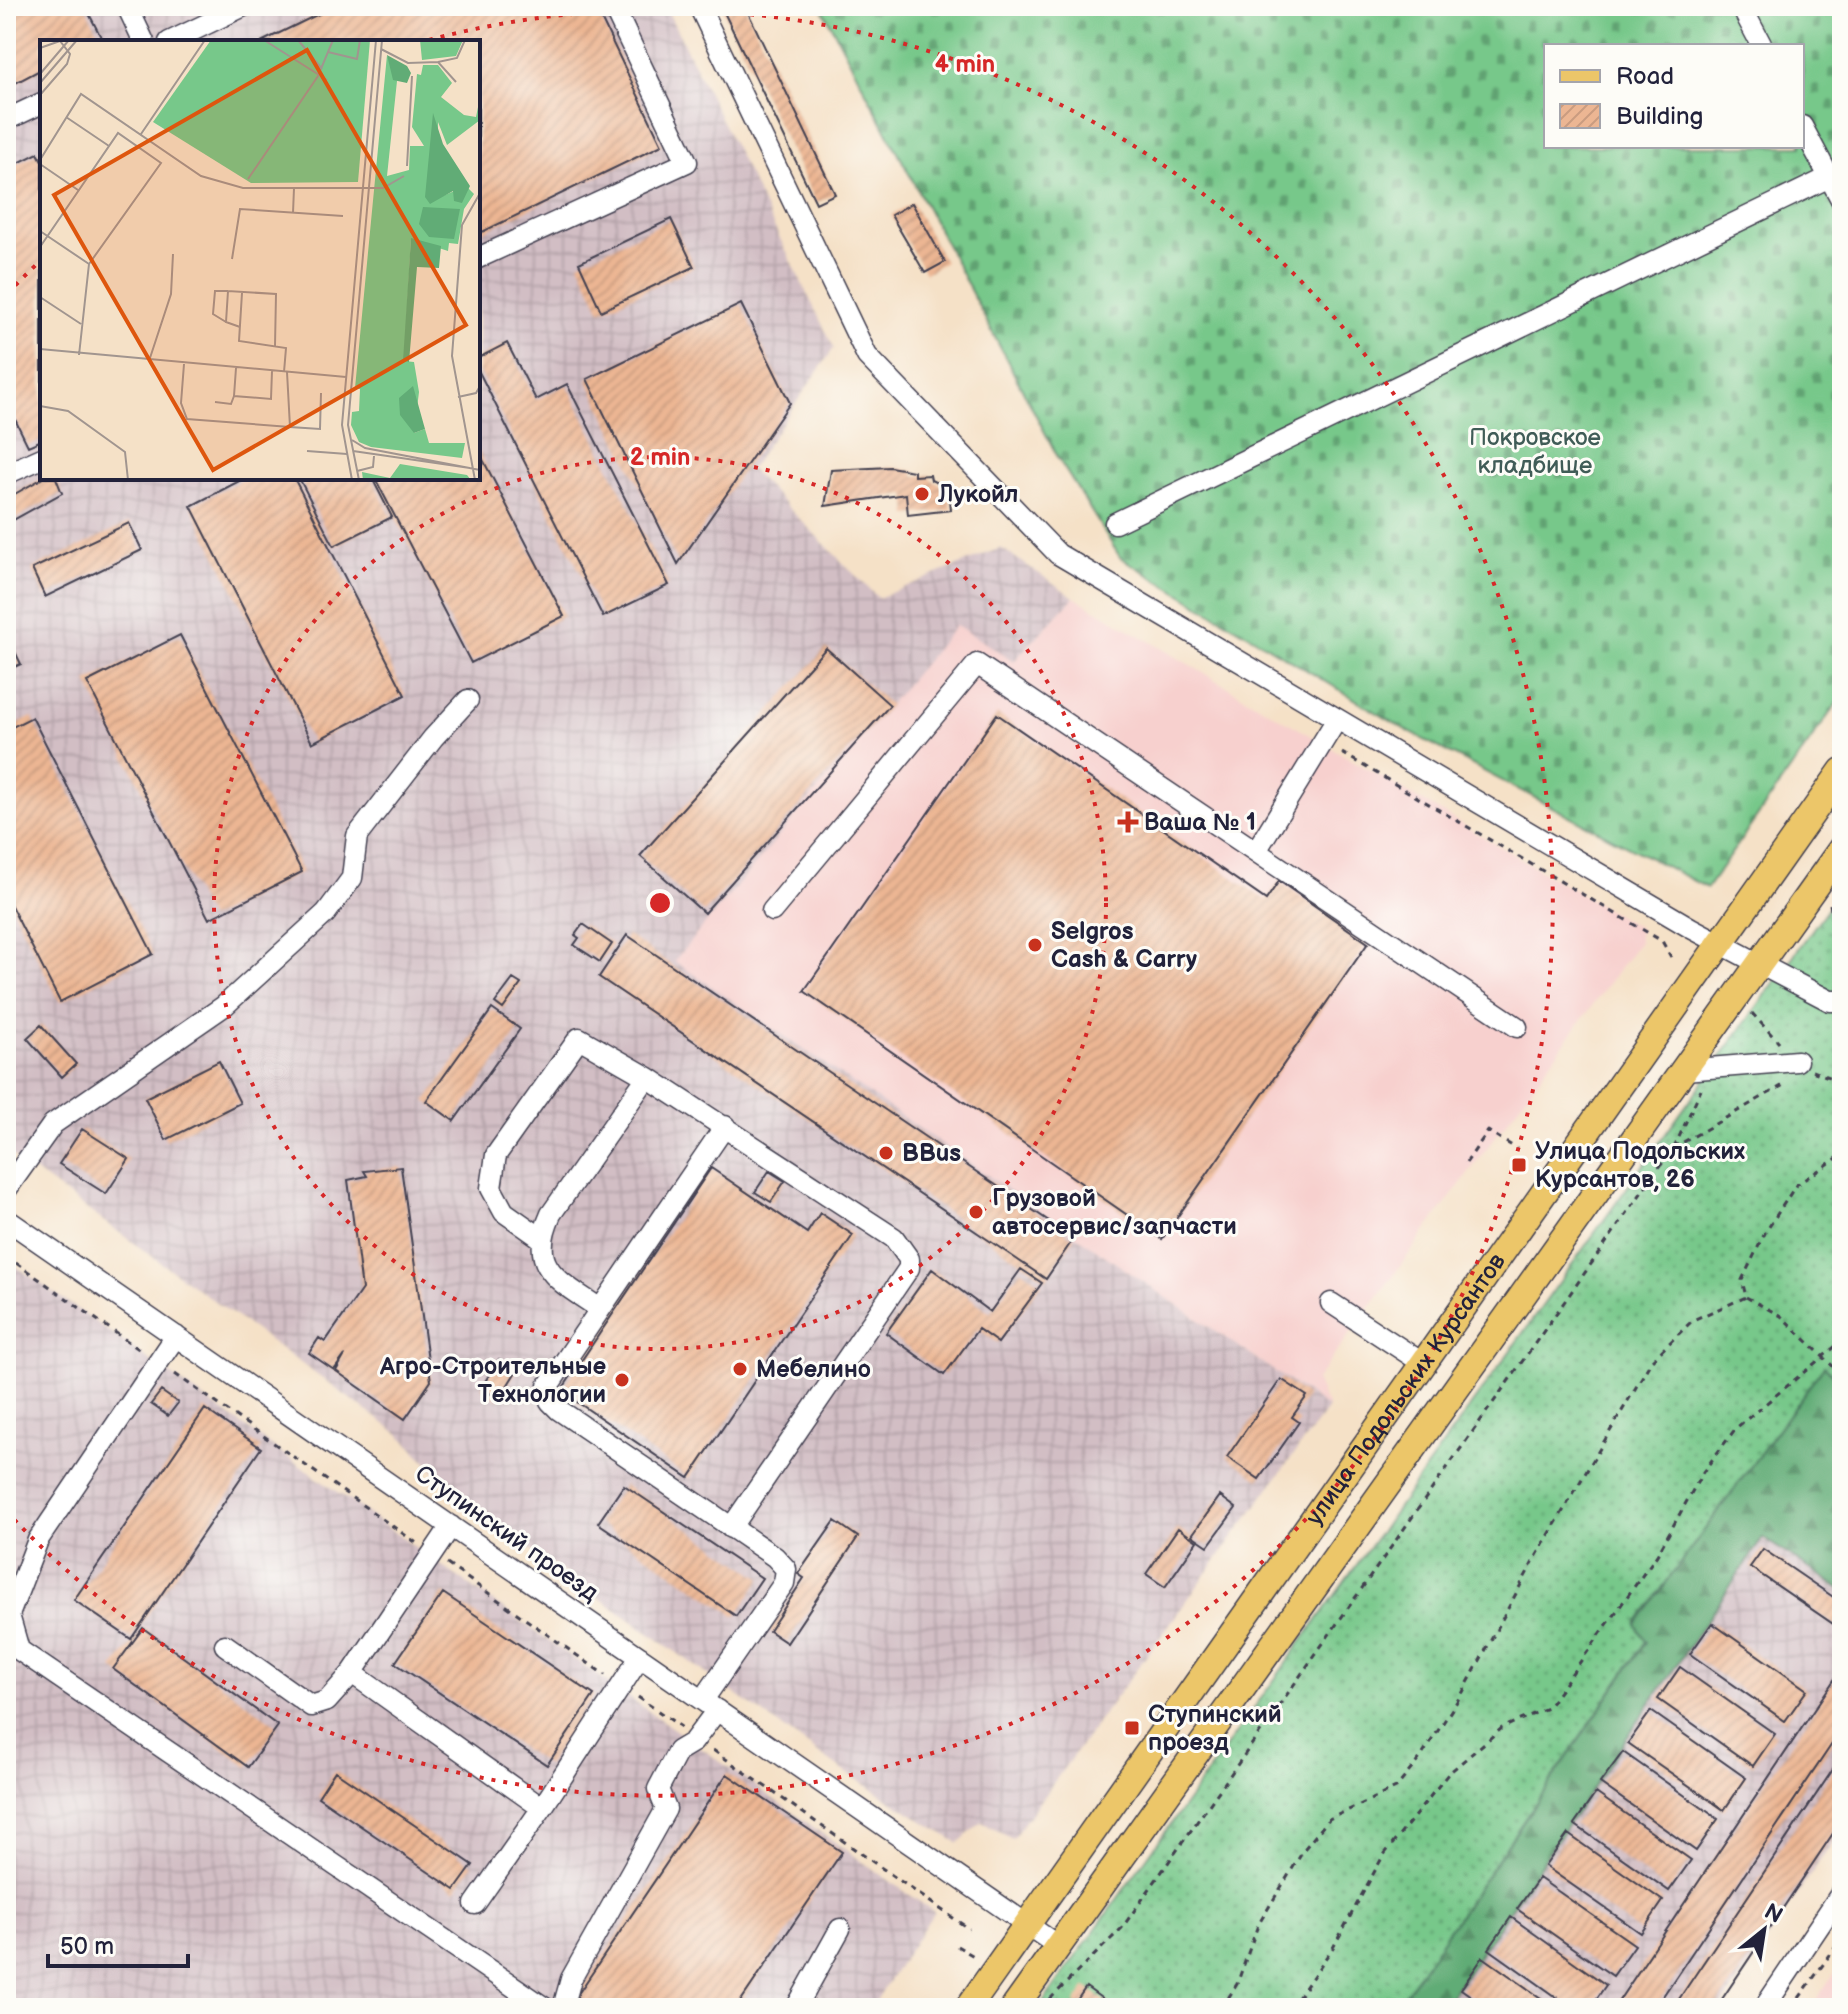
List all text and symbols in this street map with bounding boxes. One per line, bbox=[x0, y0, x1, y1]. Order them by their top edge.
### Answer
inset map bbox=[40, 40, 480, 480]
legend bbox=[1544, 44, 1804, 148]
text: 4 min bbox=[935, 50, 995, 79]
text: Road bbox=[1616, 62, 1674, 91]
text: Building bbox=[1616, 102, 1703, 131]
park label: Покровское кладбище bbox=[1469, 423, 1601, 480]
text: 2 min bbox=[630, 443, 690, 472]
place label: Лукойл bbox=[937, 480, 1018, 509]
marker: Лукойл bbox=[913, 485, 931, 503]
place label: Ваша № 1 bbox=[1144, 808, 1256, 837]
marker: Ваша № 1 bbox=[1119, 813, 1137, 831]
centre of rings bbox=[646, 889, 674, 917]
place label: Selgros Cash & Carry bbox=[1051, 917, 1197, 974]
marker: Selgros Cash & Carry bbox=[1026, 936, 1044, 954]
place label: Улица Подольских Курсантов, 26 bbox=[1535, 1137, 1745, 1194]
place label: BBus bbox=[902, 1139, 961, 1168]
marker: BBus bbox=[877, 1144, 895, 1162]
marker: Улица Подольских Курсантов, 26 bbox=[1510, 1156, 1528, 1174]
place label: Грузовой автосервис/запчасти bbox=[992, 1184, 1237, 1241]
marker: Грузовой автосервис/запчасти bbox=[967, 1203, 985, 1221]
street label: улица Подольских Курсантов bbox=[1300, 1247, 1512, 1531]
place label: Агро-Строительные Технологии bbox=[379, 1352, 606, 1409]
place label: Мебелино bbox=[756, 1355, 871, 1384]
marker: Мебелино bbox=[731, 1360, 749, 1378]
marker: Агро-Строительные Технологии bbox=[613, 1371, 631, 1389]
street label: Ступинский проезд bbox=[410, 1459, 604, 1608]
place label: Ступинский проезд bbox=[1148, 1700, 1282, 1757]
marker: Ступинский проезд bbox=[1123, 1719, 1141, 1737]
north arrow bbox=[1724, 1890, 1804, 1970]
text: N bbox=[1759, 1898, 1787, 1930]
scale bar bbox=[48, 1918, 188, 1968]
text: 50 m bbox=[60, 1932, 114, 1961]

